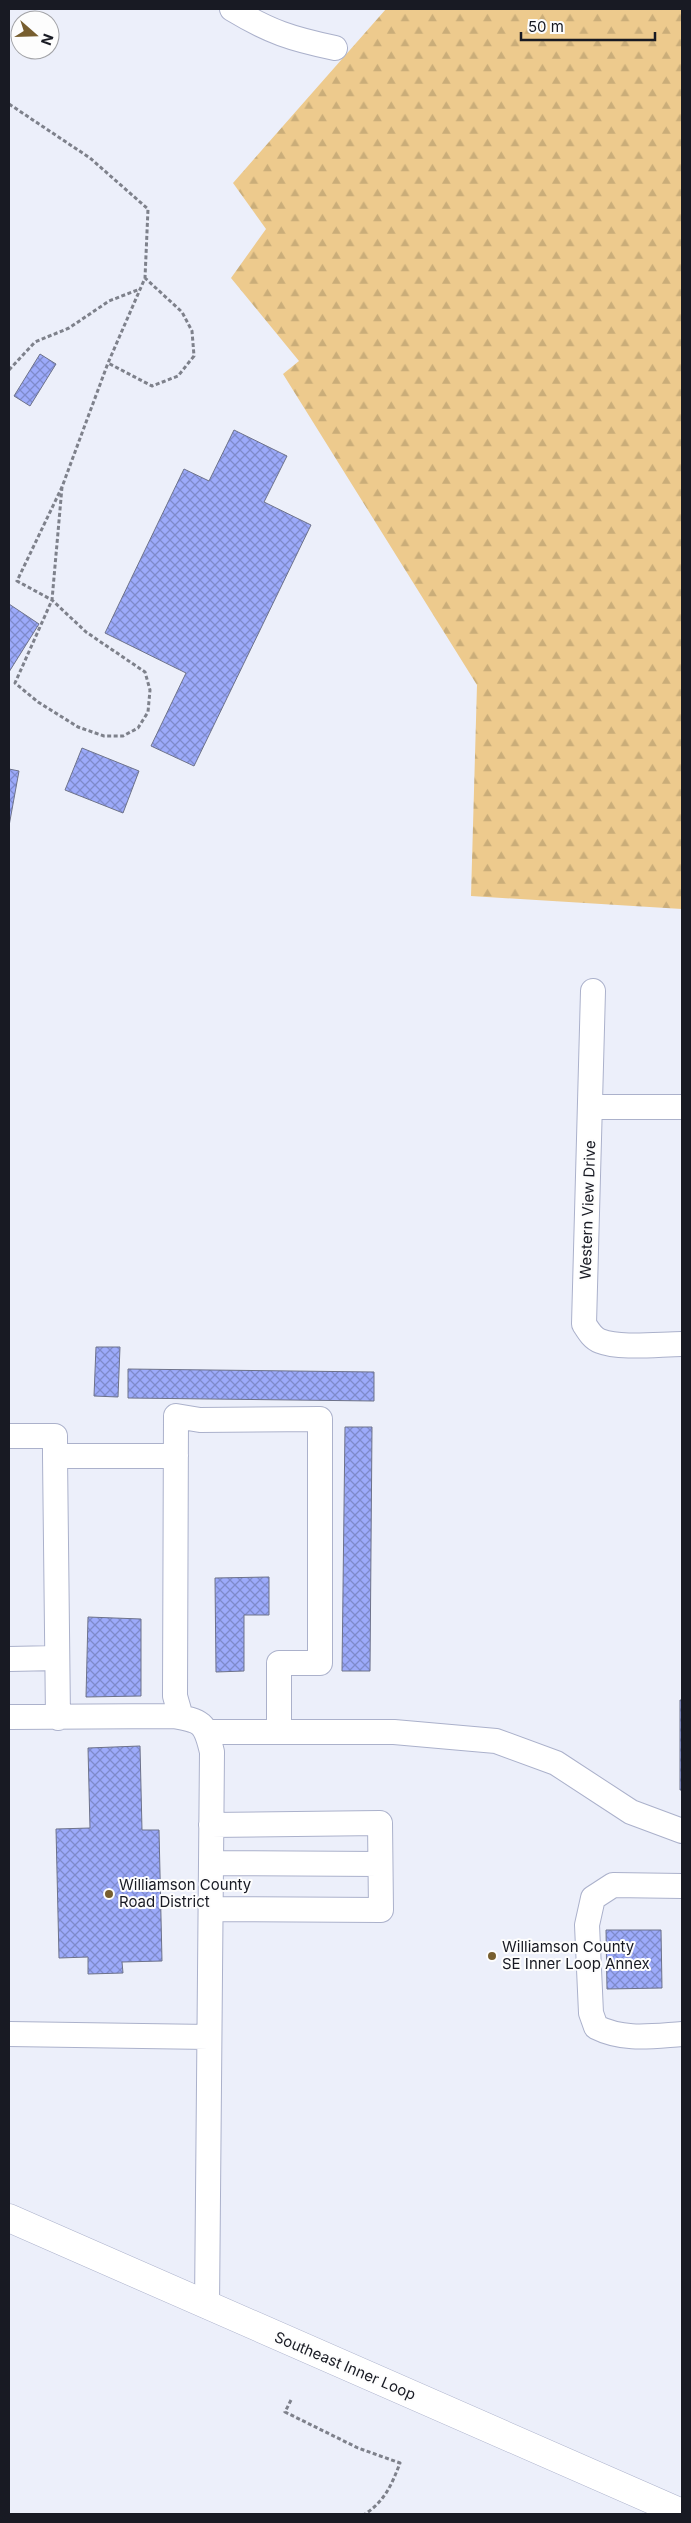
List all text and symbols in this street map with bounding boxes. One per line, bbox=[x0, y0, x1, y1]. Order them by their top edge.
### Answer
north arrow bbox=[10, 10, 60, 60]
scale bar bbox=[521, 10, 655, 42]
text: 50 m bbox=[528, 17, 564, 36]
text: N bbox=[38, 32, 57, 48]
street label: Western View Drive bbox=[576, 1140, 599, 1280]
place label: Williamson County Road District bbox=[119, 1875, 252, 1911]
marker: Williamson County Road District bbox=[103, 1888, 115, 1900]
place label: Williamson County SE Inner Loop Annex bbox=[502, 1937, 650, 1973]
marker: Williamson County SE Inner Loop Annex bbox=[486, 1950, 498, 1962]
street label: Southeast Inner Loop bbox=[272, 2327, 419, 2404]

